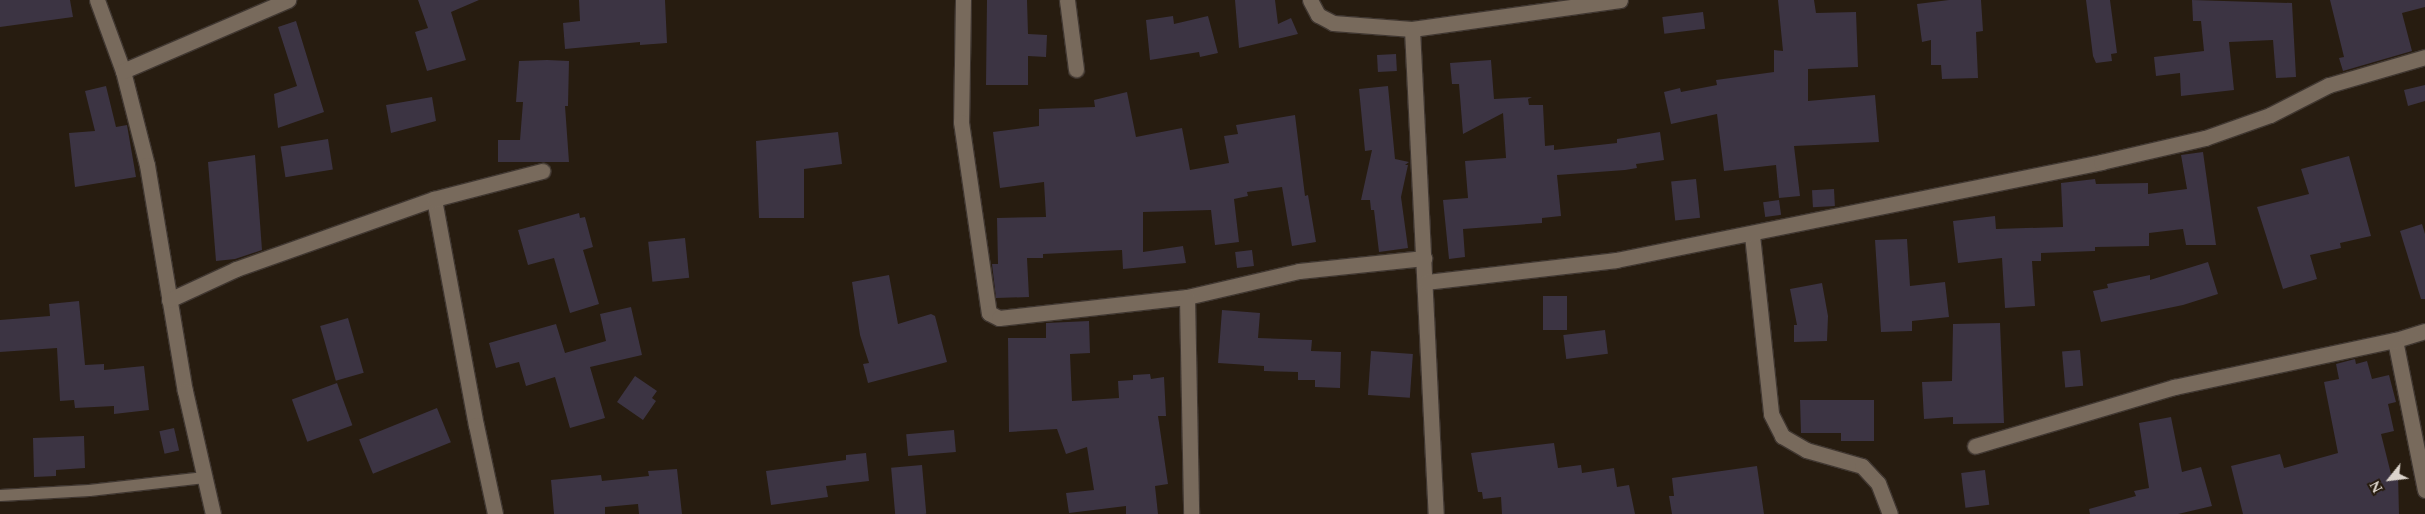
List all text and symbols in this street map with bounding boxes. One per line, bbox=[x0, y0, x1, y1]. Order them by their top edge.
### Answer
north arrow bbox=[2365, 454, 2415, 504]
text: N bbox=[2364, 476, 2388, 497]

